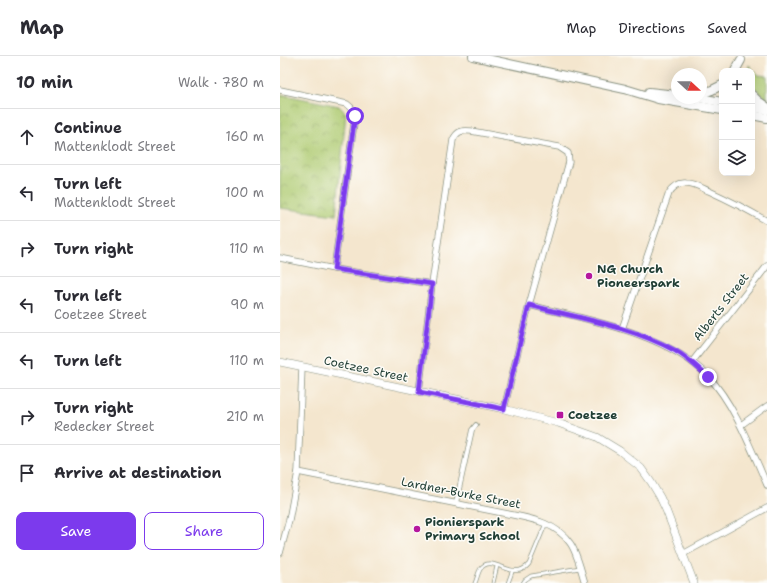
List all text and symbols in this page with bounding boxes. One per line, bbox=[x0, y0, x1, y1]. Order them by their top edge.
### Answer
text: Map bbox=[20, 15, 64, 40]
text: Map bbox=[567, 19, 597, 37]
text: Directions bbox=[619, 19, 685, 37]
text: Saved bbox=[707, 19, 747, 37]
north arrow bbox=[671, 68, 707, 104]
map controls bbox=[719, 68, 755, 176]
button: + bbox=[719, 68, 755, 104]
text: 10 min bbox=[16, 71, 73, 93]
text: Walk · 780 m bbox=[178, 74, 264, 91]
button: − bbox=[719, 104, 755, 140]
route start bbox=[346, 107, 364, 125]
text: Continue bbox=[54, 118, 122, 138]
icon: ahead bbox=[16, 126, 38, 148]
text: 160 m bbox=[226, 128, 264, 145]
text: Mattenklodt Street bbox=[54, 138, 176, 155]
button: layers bbox=[719, 140, 755, 176]
text: Turn left bbox=[54, 174, 122, 194]
icon: left bbox=[16, 182, 38, 204]
text: 100 m bbox=[225, 184, 264, 201]
text: Mattenklodt Street bbox=[54, 194, 176, 211]
icon: right bbox=[16, 238, 38, 260]
text: Turn right bbox=[54, 239, 134, 259]
text: 110 m bbox=[229, 240, 264, 257]
place label: NG Church Pioneerspark bbox=[597, 261, 680, 291]
street label: Alberts Street bbox=[690, 270, 752, 344]
marker: NG Church Pioneerspark bbox=[584, 271, 594, 281]
text: Turn left bbox=[54, 286, 122, 306]
icon: left bbox=[16, 294, 38, 316]
text: 90 m bbox=[230, 296, 264, 313]
text: Coetzee Street bbox=[54, 306, 147, 323]
icon: left bbox=[16, 350, 38, 372]
text: Turn left bbox=[54, 351, 122, 371]
text: 110 m bbox=[229, 352, 264, 369]
street label: Coetzee Street bbox=[322, 352, 410, 386]
route end bbox=[699, 368, 717, 386]
text: Turn right bbox=[54, 398, 134, 418]
icon: right bbox=[16, 406, 38, 428]
place label: Coetzee bbox=[568, 407, 618, 423]
text: 210 m bbox=[226, 408, 264, 425]
marker: Coetzee bbox=[555, 410, 565, 420]
text: Redecker Street bbox=[54, 418, 154, 435]
icon: arrive bbox=[16, 462, 38, 484]
text: Arrive at destination bbox=[54, 463, 222, 483]
street label: Lardner-Burke Street bbox=[400, 474, 522, 512]
button: Save bbox=[16, 512, 136, 550]
button: Share bbox=[144, 512, 264, 550]
place label: Pionierspark Primary School bbox=[425, 514, 520, 544]
marker: Pionierspark Primary School bbox=[412, 524, 422, 534]

